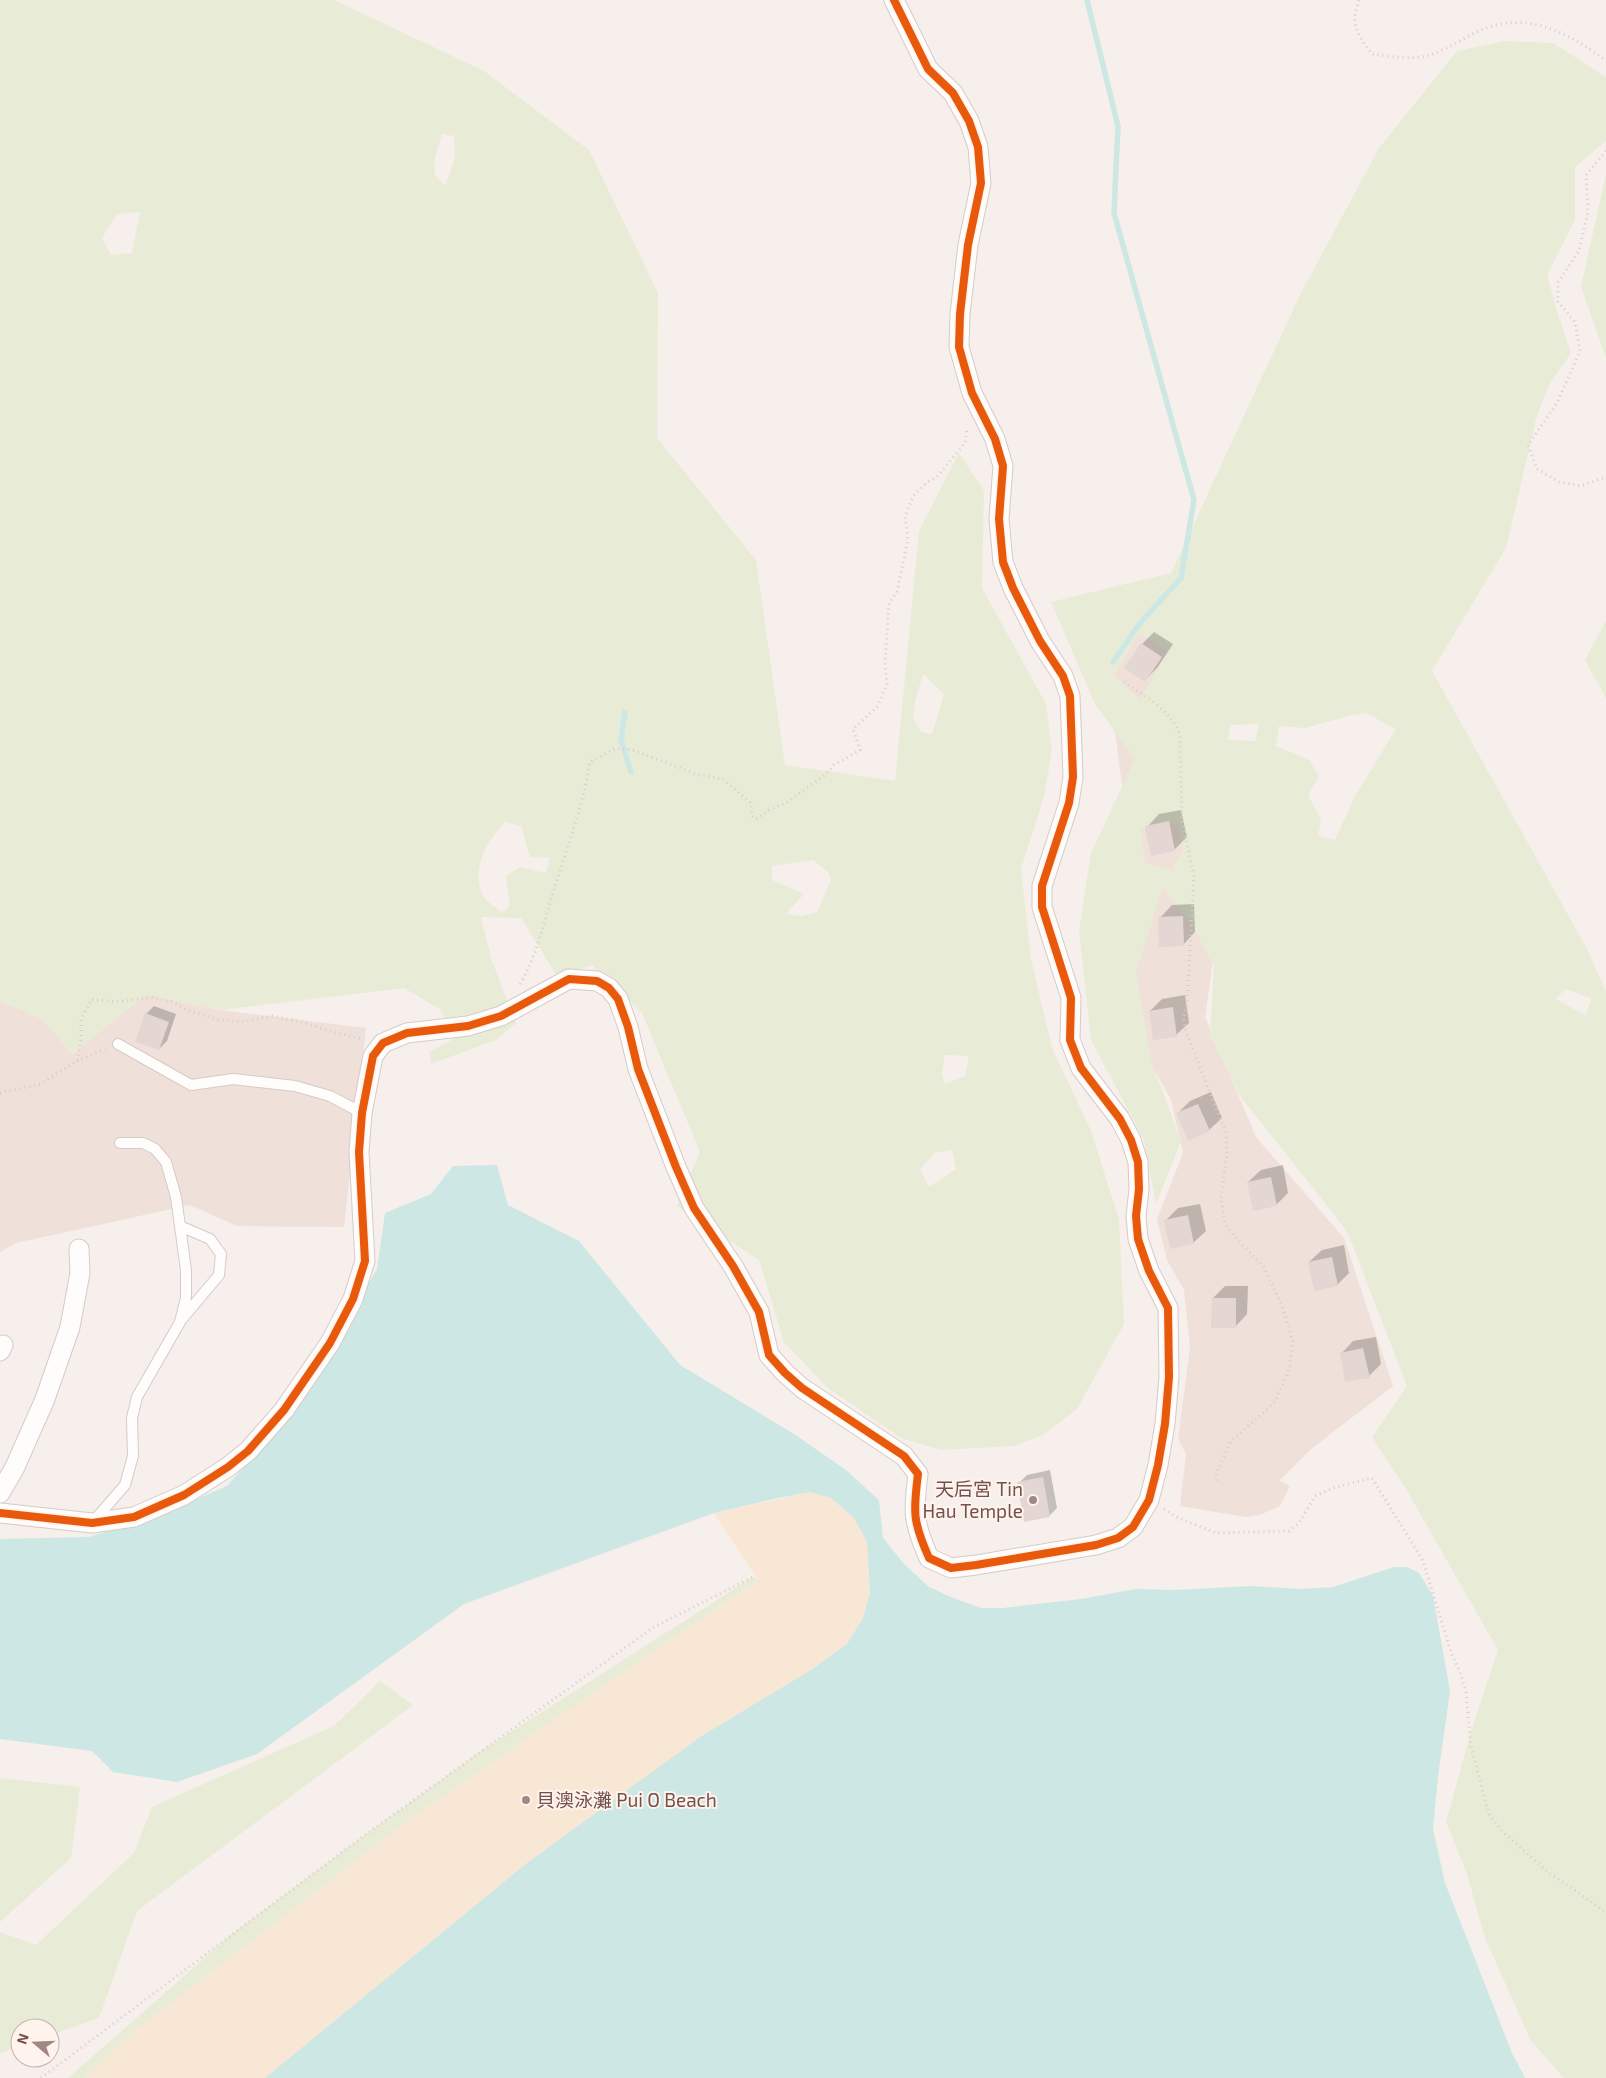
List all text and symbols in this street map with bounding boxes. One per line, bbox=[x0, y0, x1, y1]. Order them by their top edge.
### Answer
place label: 天后宮 Tin Hau Temple bbox=[923, 1477, 1023, 1522]
marker: 天后宮 Tin Hau Temple bbox=[1027, 1494, 1039, 1506]
place label: 貝澳泳灘 Pui O Beach bbox=[536, 1788, 717, 1811]
marker: 貝澳泳灘 Pui O Beach bbox=[520, 1794, 532, 1806]
north arrow bbox=[10, 2018, 60, 2068]
text: N bbox=[13, 2031, 32, 2046]

